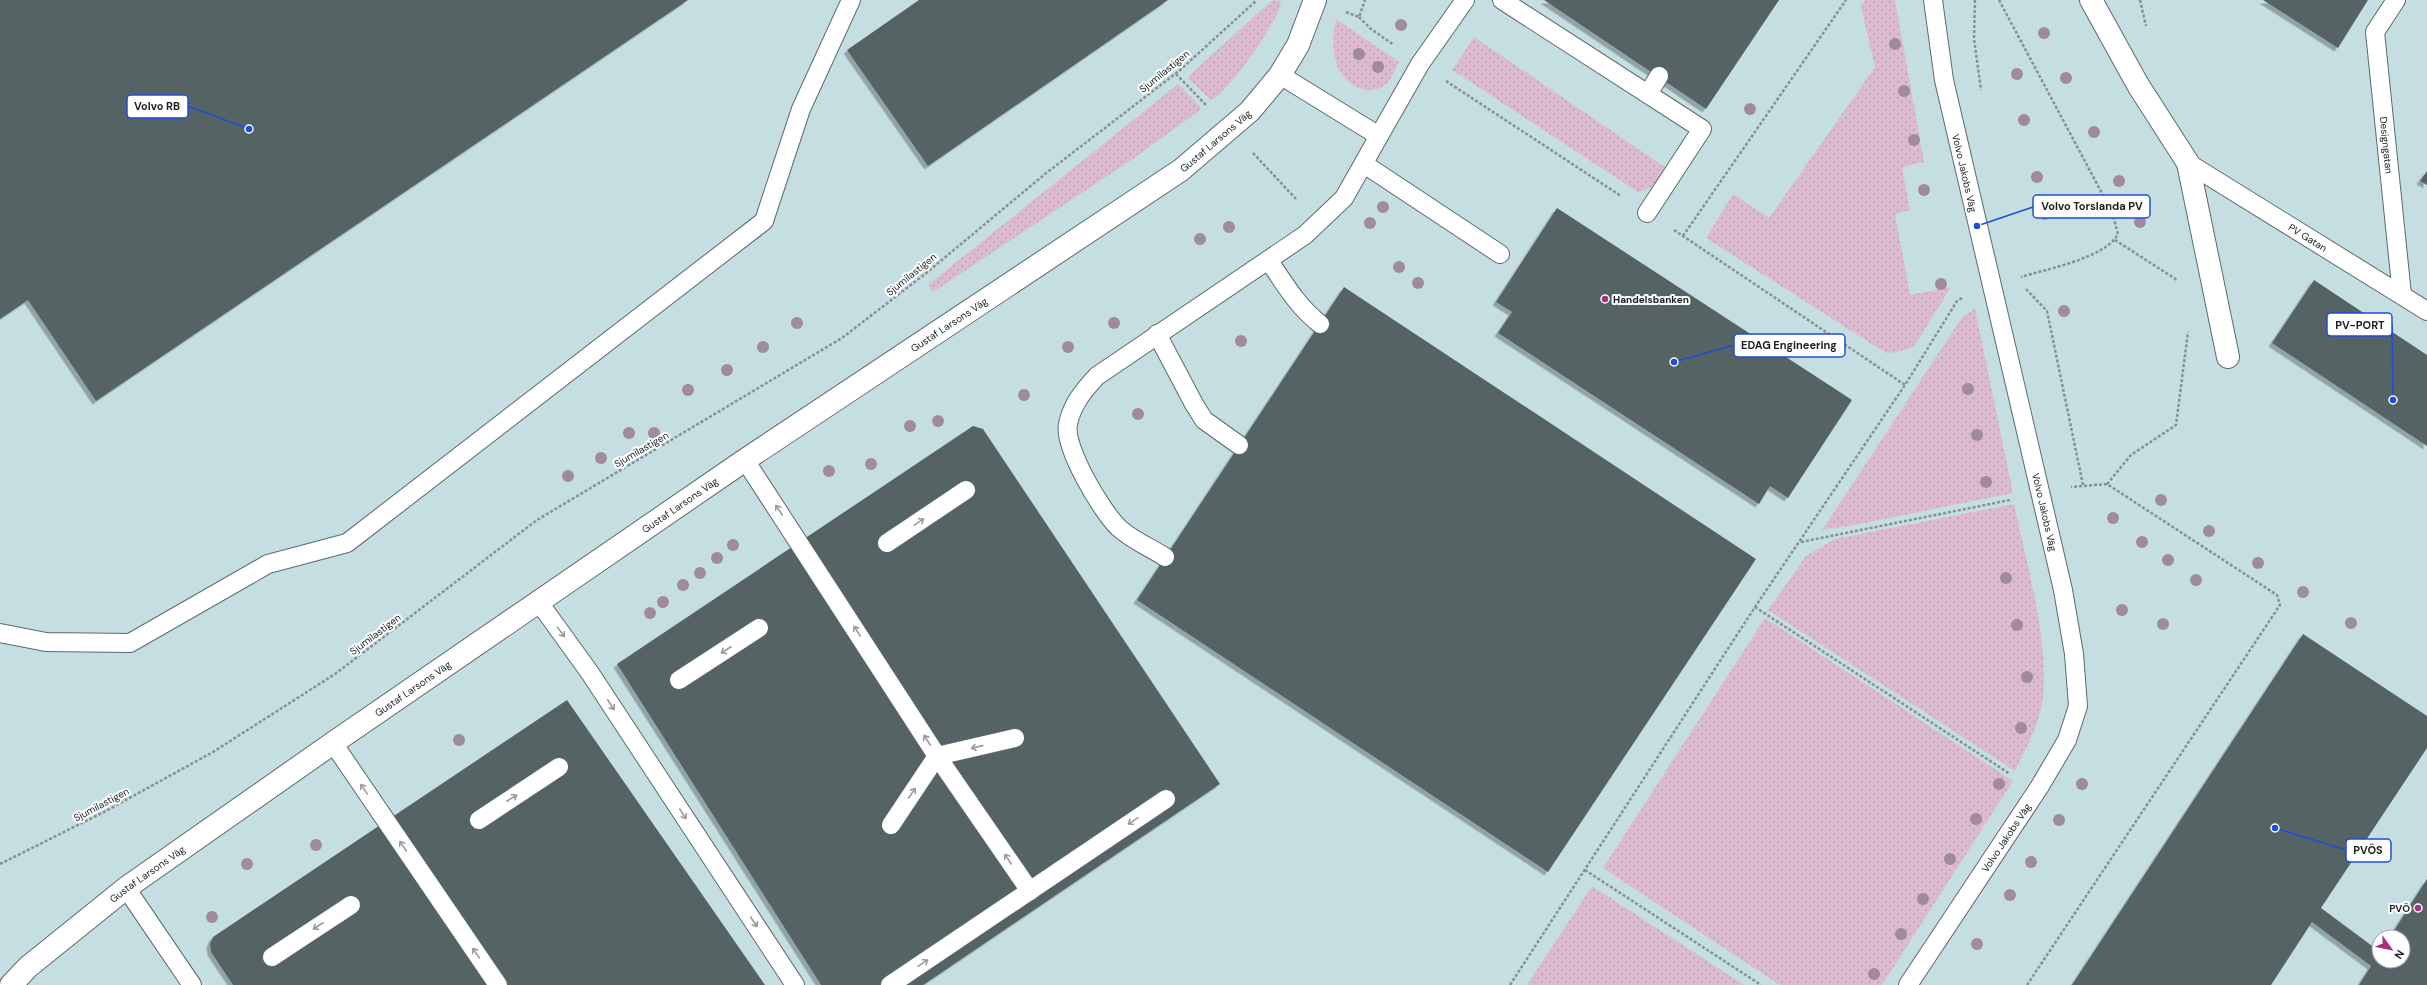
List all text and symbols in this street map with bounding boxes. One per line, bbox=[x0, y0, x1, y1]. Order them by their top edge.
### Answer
street label: Sjumilastigen bbox=[1137, 47, 1192, 96]
callout: Volvo RB bbox=[127, 95, 188, 118]
text: Volvo RB bbox=[134, 99, 180, 113]
street label: Gustaf Larsons Väg bbox=[1177, 107, 1254, 175]
street label: Designgatan bbox=[2377, 116, 2396, 175]
street label: Volvo Jakobs Väg bbox=[1949, 133, 1980, 214]
callout: Volvo Torslanda PV bbox=[2033, 195, 2150, 218]
text: Volvo Torslanda PV bbox=[2041, 199, 2143, 213]
street label: PV Gatan bbox=[2286, 221, 2330, 255]
street label: Sjumilastigen bbox=[884, 250, 939, 299]
place label: Handelsbanken bbox=[1613, 293, 1689, 306]
street label: Gustaf Larsons Väg bbox=[908, 294, 990, 355]
marker: Handelsbanken bbox=[1600, 294, 1610, 304]
callout: PV-PORT bbox=[2327, 313, 2392, 336]
text: PV-PORT bbox=[2335, 318, 2385, 332]
callout: EDAG Engineering bbox=[1734, 334, 1845, 357]
text: EDAG Engineering bbox=[1741, 338, 1837, 352]
street label: Sjumilastigen bbox=[612, 428, 671, 470]
street label: Volvo Jakobs Väg bbox=[2029, 472, 2060, 553]
street label: Gustaf Larsons Väg bbox=[639, 474, 721, 536]
one-way arrow bbox=[775, 505, 783, 516]
one-way arrow bbox=[914, 517, 925, 526]
street label: Sjumilastigen bbox=[347, 611, 404, 658]
one-way arrow bbox=[852, 625, 861, 636]
one-way arrow bbox=[557, 627, 565, 638]
one-way arrow bbox=[720, 646, 732, 654]
street label: Gustaf Larsons Väg bbox=[372, 658, 454, 719]
one-way arrow bbox=[607, 699, 615, 710]
one-way arrow bbox=[923, 735, 931, 746]
one-way arrow bbox=[971, 743, 984, 751]
one-way arrow bbox=[360, 783, 368, 794]
street label: Sjumilastigen bbox=[71, 784, 131, 824]
one-way arrow bbox=[908, 788, 916, 799]
one-way arrow bbox=[506, 794, 517, 802]
street label: Volvo Jakobs Väg bbox=[1979, 800, 2034, 875]
one-way arrow bbox=[679, 808, 687, 820]
one-way arrow bbox=[1128, 817, 1139, 825]
callout: PVÖS bbox=[2346, 839, 2391, 862]
one-way arrow bbox=[399, 840, 407, 851]
street label: Gustaf Larsons Väg bbox=[107, 843, 188, 906]
text: PVÖS bbox=[2353, 843, 2383, 857]
one-way arrow bbox=[1004, 854, 1012, 865]
place label: PVÖ bbox=[2389, 902, 2410, 915]
marker: PVÖ bbox=[2413, 903, 2423, 913]
one-way arrow bbox=[750, 917, 758, 928]
one-way arrow bbox=[313, 922, 324, 931]
north arrow bbox=[2371, 929, 2411, 969]
text: N bbox=[2391, 947, 2407, 962]
one-way arrow bbox=[472, 948, 480, 959]
one-way arrow bbox=[917, 959, 928, 967]

